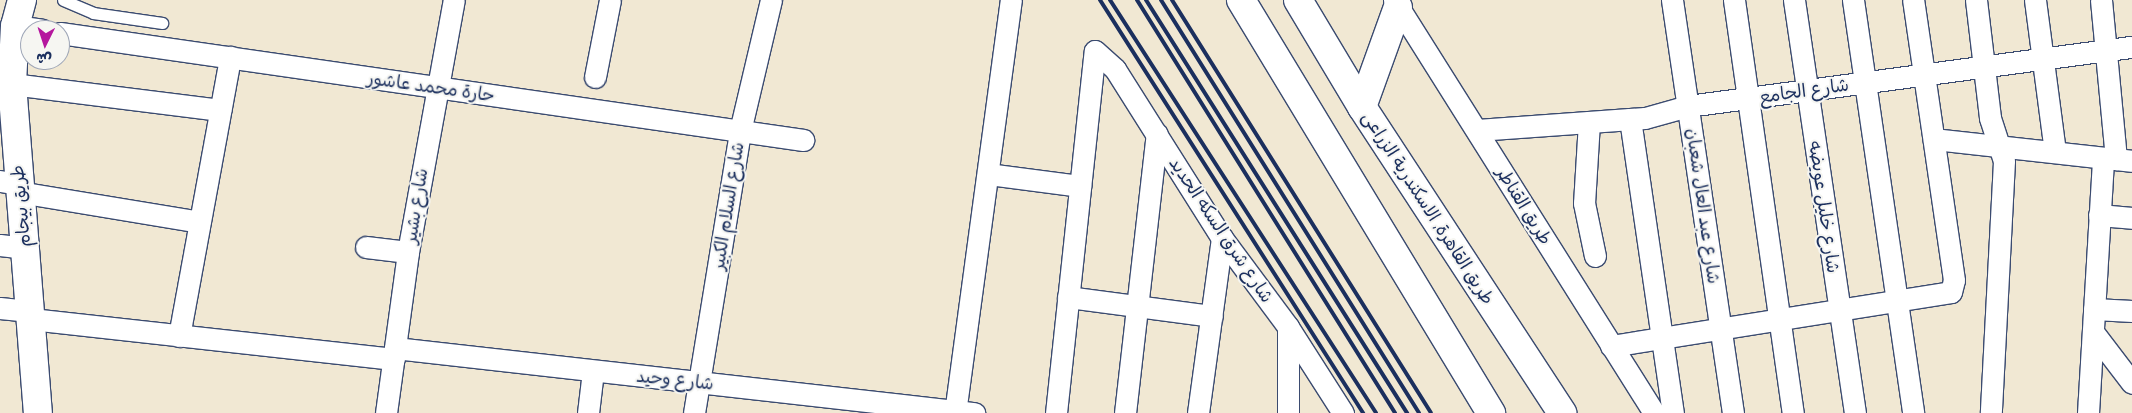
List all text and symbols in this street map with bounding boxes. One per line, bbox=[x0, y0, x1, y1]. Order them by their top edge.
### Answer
north arrow bbox=[20, 20, 70, 70]
text: ش bbox=[36, 49, 52, 69]
street label: حارة محمد عاشور bbox=[366, 67, 496, 107]
street label: شارع الجامع bbox=[1758, 74, 1850, 108]
street label: طريق القاهرة, الاسكندرية الزراعى bbox=[1357, 107, 1499, 309]
street label: شارع عبد العال شعبان bbox=[1681, 127, 1725, 285]
street label: شارع خليل عويضه bbox=[1804, 139, 1844, 275]
street label: شارع السلام الكبير bbox=[707, 141, 749, 271]
street label: شارع شرق السكه الحديد bbox=[1164, 153, 1278, 307]
street label: طريق القناطر bbox=[1492, 163, 1556, 249]
street label: طريق بيجام bbox=[7, 164, 35, 248]
street label: شارع بشير bbox=[399, 167, 433, 245]
street label: شارع وحيد bbox=[635, 365, 715, 395]

